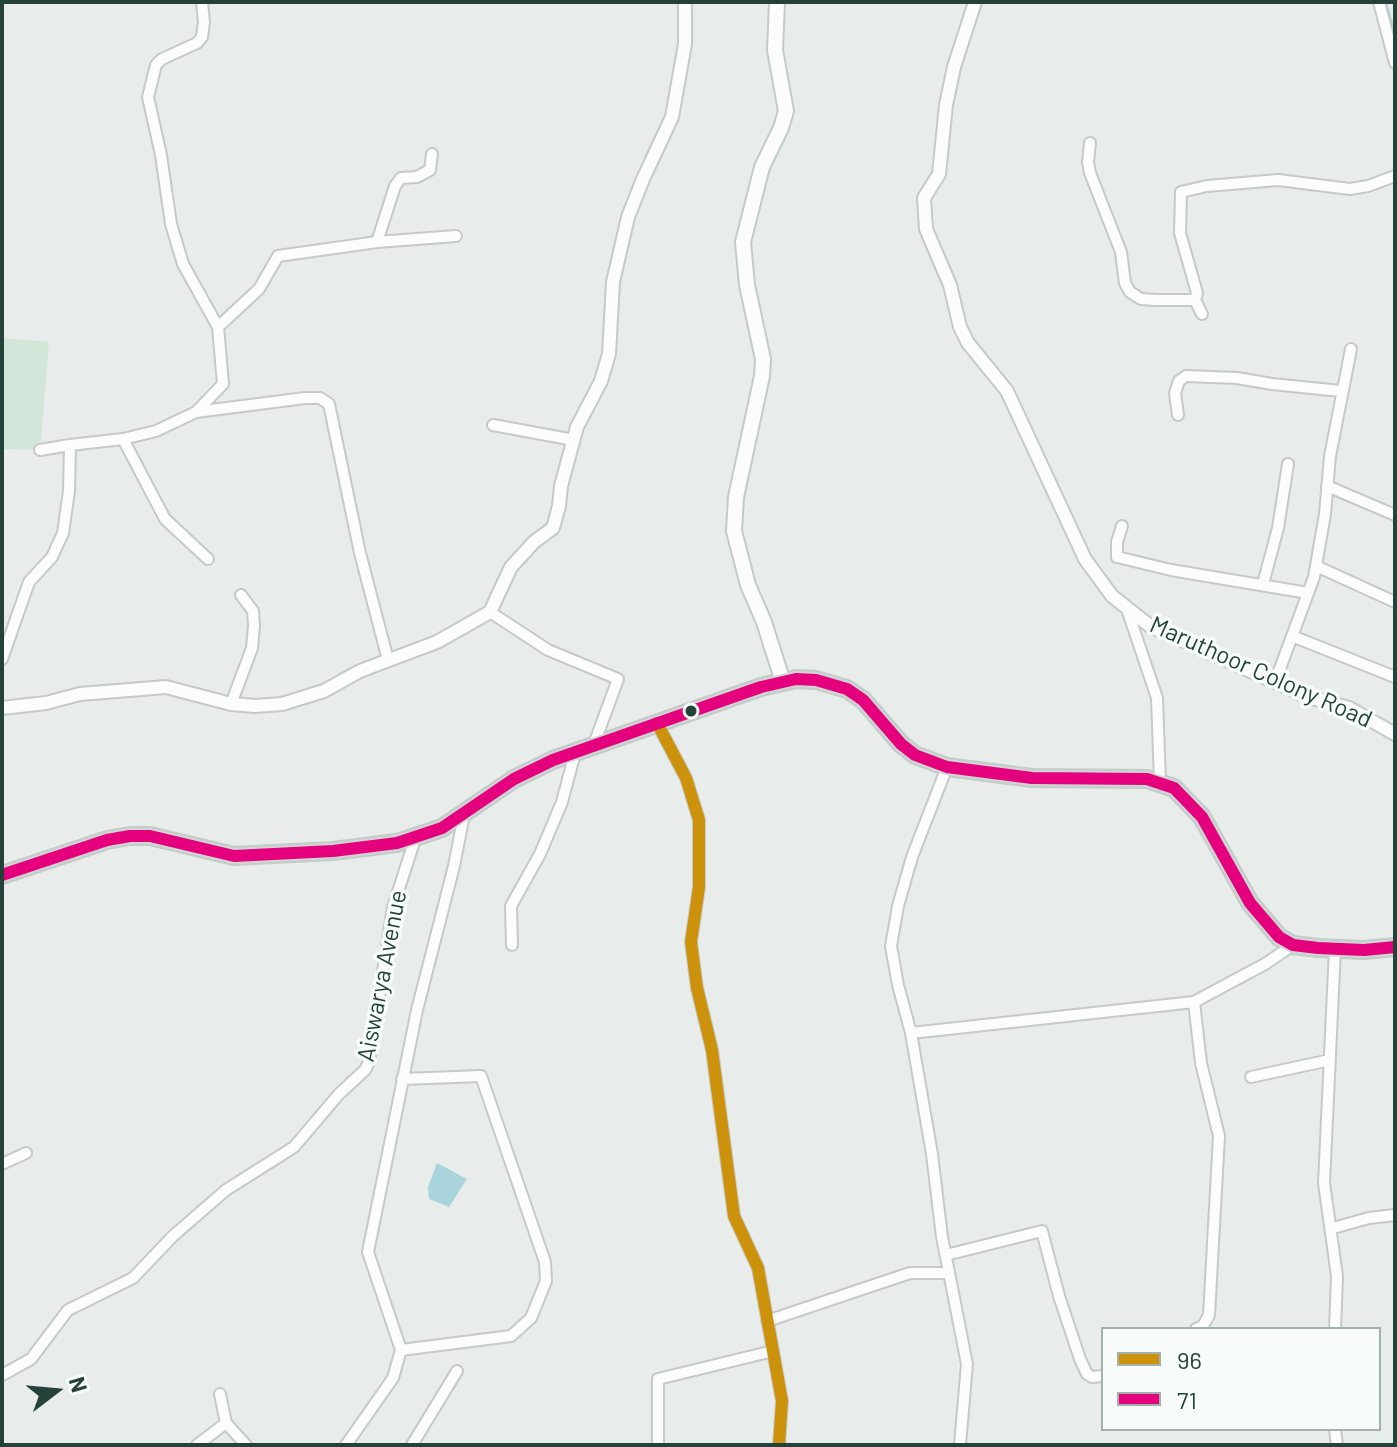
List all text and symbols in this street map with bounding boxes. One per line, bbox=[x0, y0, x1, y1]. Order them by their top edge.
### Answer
street label: Maruthoor Colony Road bbox=[1145, 610, 1377, 734]
unlabelled marker bbox=[683, 703, 699, 719]
street label: Aiswarya Avenue bbox=[351, 888, 413, 1064]
legend bbox=[1101, 1327, 1381, 1431]
text: 96 bbox=[1177, 1345, 1202, 1374]
north arrow bbox=[16, 1351, 96, 1431]
text: N bbox=[65, 1374, 94, 1395]
text: 71 bbox=[1177, 1385, 1197, 1414]

